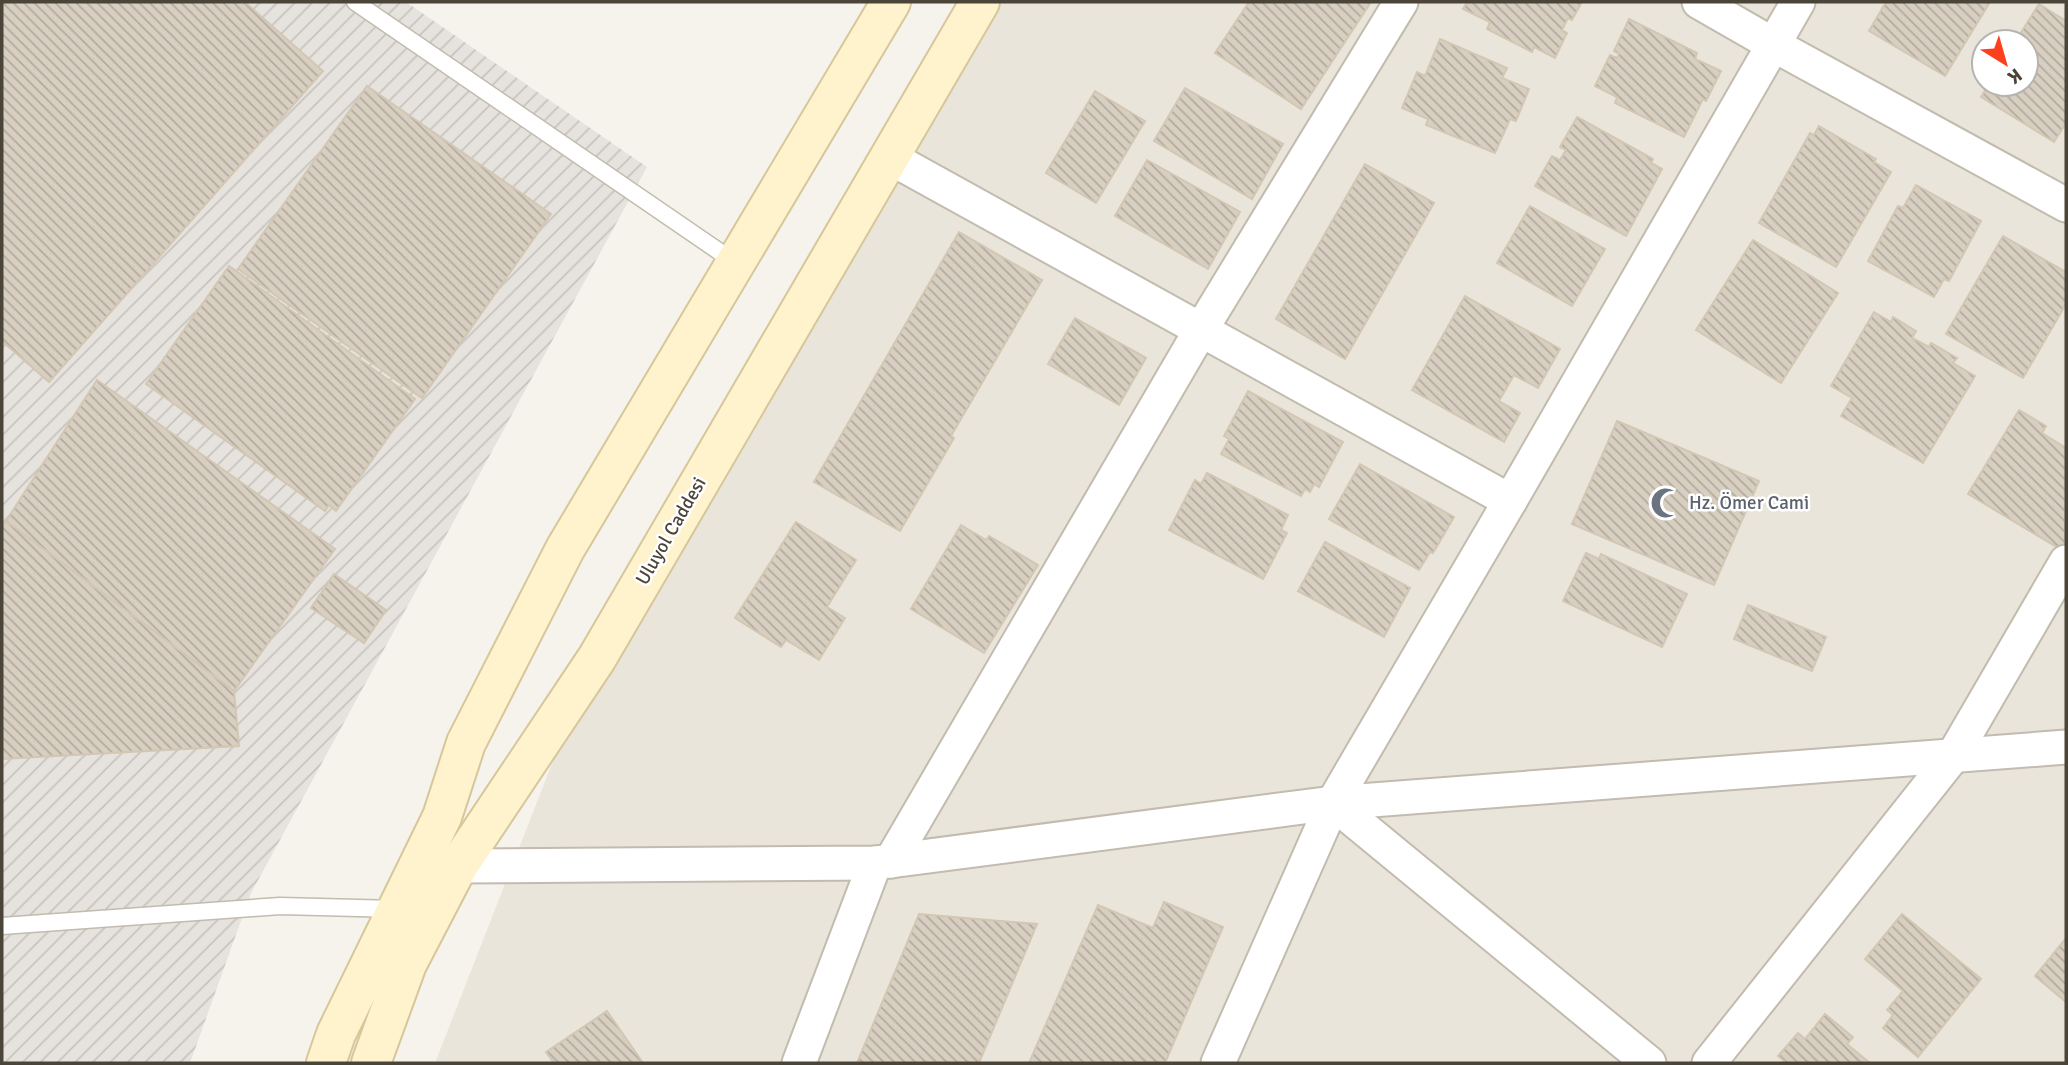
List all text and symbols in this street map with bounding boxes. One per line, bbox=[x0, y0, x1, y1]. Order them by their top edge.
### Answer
north arrow bbox=[1970, 28, 2040, 98]
text: K bbox=[2003, 63, 2027, 89]
street label: Uluyol Caddesi bbox=[630, 473, 712, 589]
mosque icon: Hz. Ömer Cami bbox=[1649, 486, 1683, 520]
place label: Hz. Ömer Cami bbox=[1689, 491, 1809, 515]

